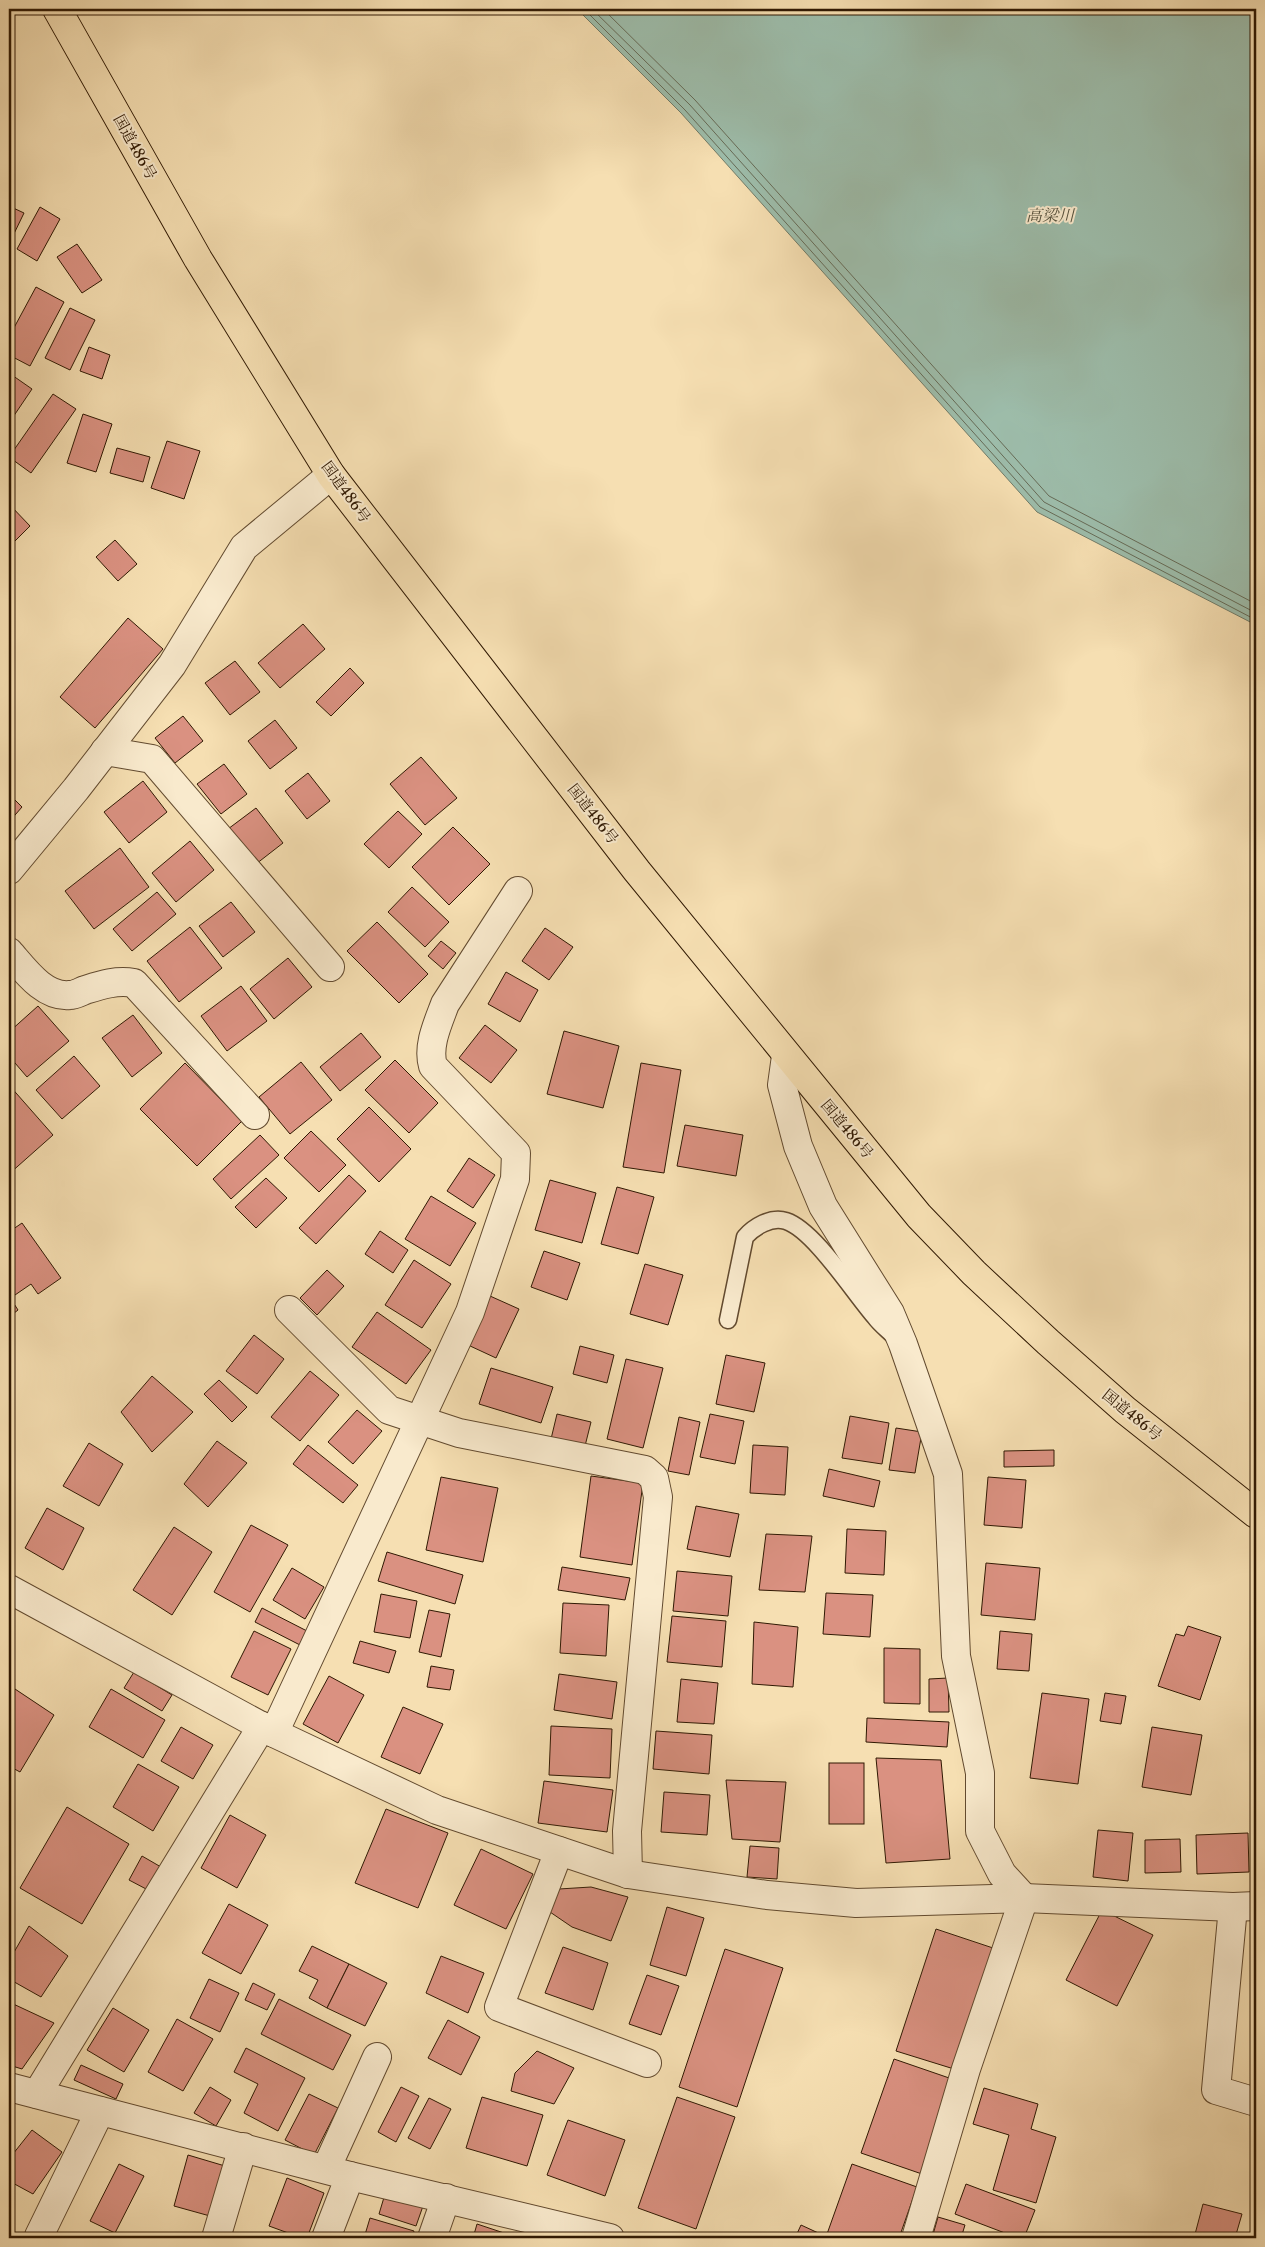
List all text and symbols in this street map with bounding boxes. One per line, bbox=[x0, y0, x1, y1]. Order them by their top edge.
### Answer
street label: 国道486号 bbox=[110, 111, 161, 183]
water label: 高梁川 bbox=[1026, 205, 1076, 225]
street label: 国道486号 bbox=[318, 457, 375, 526]
street label: 国道486号 bbox=[564, 780, 623, 848]
street label: 国道486号 bbox=[817, 1095, 878, 1162]
street label: 国道486号 bbox=[1099, 1385, 1166, 1444]

